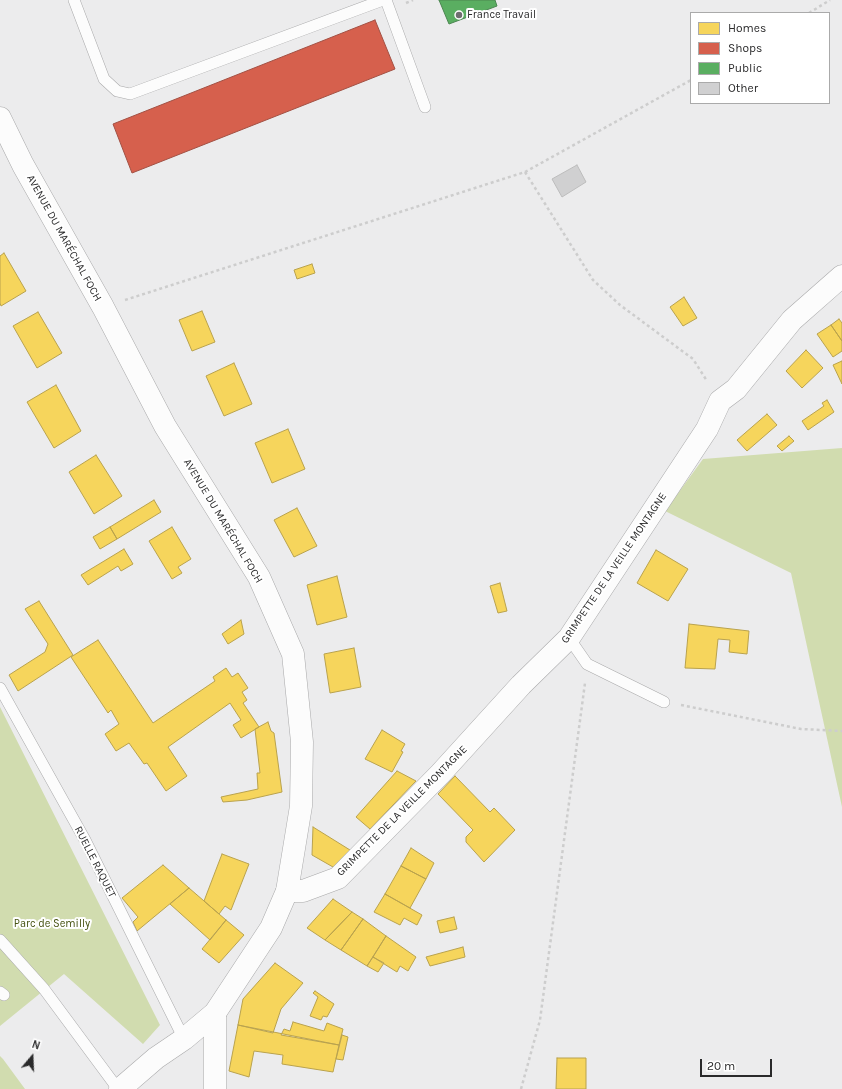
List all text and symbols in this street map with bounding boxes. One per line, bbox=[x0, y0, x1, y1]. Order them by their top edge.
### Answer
place label: France Travail bbox=[467, 8, 536, 22]
marker: France Travail bbox=[454, 10, 464, 20]
legend bbox=[690, 12, 830, 104]
text: Homes bbox=[728, 21, 766, 35]
text: Shops bbox=[728, 41, 762, 55]
text: Public bbox=[728, 61, 762, 75]
text: Other bbox=[728, 81, 758, 95]
street label: AVENUE DU MARÉCHAL FOCH bbox=[24, 172, 104, 304]
street label: AVENUE DU MARÉCHAL FOCH bbox=[181, 456, 265, 586]
street label: GRIMPETTE DE LA VEILLE MONTAGNE bbox=[558, 490, 670, 646]
street label: GRIMPETTE DE LA VEILLE MONTAGNE bbox=[334, 743, 470, 879]
street label: RUELLE RAQUET bbox=[71, 824, 119, 900]
park label: Parc de Semilly bbox=[14, 917, 90, 931]
north arrow bbox=[12, 1037, 52, 1077]
text: N bbox=[30, 1038, 42, 1053]
scale bar bbox=[702, 1051, 774, 1077]
text: 20 m bbox=[707, 1059, 735, 1073]

